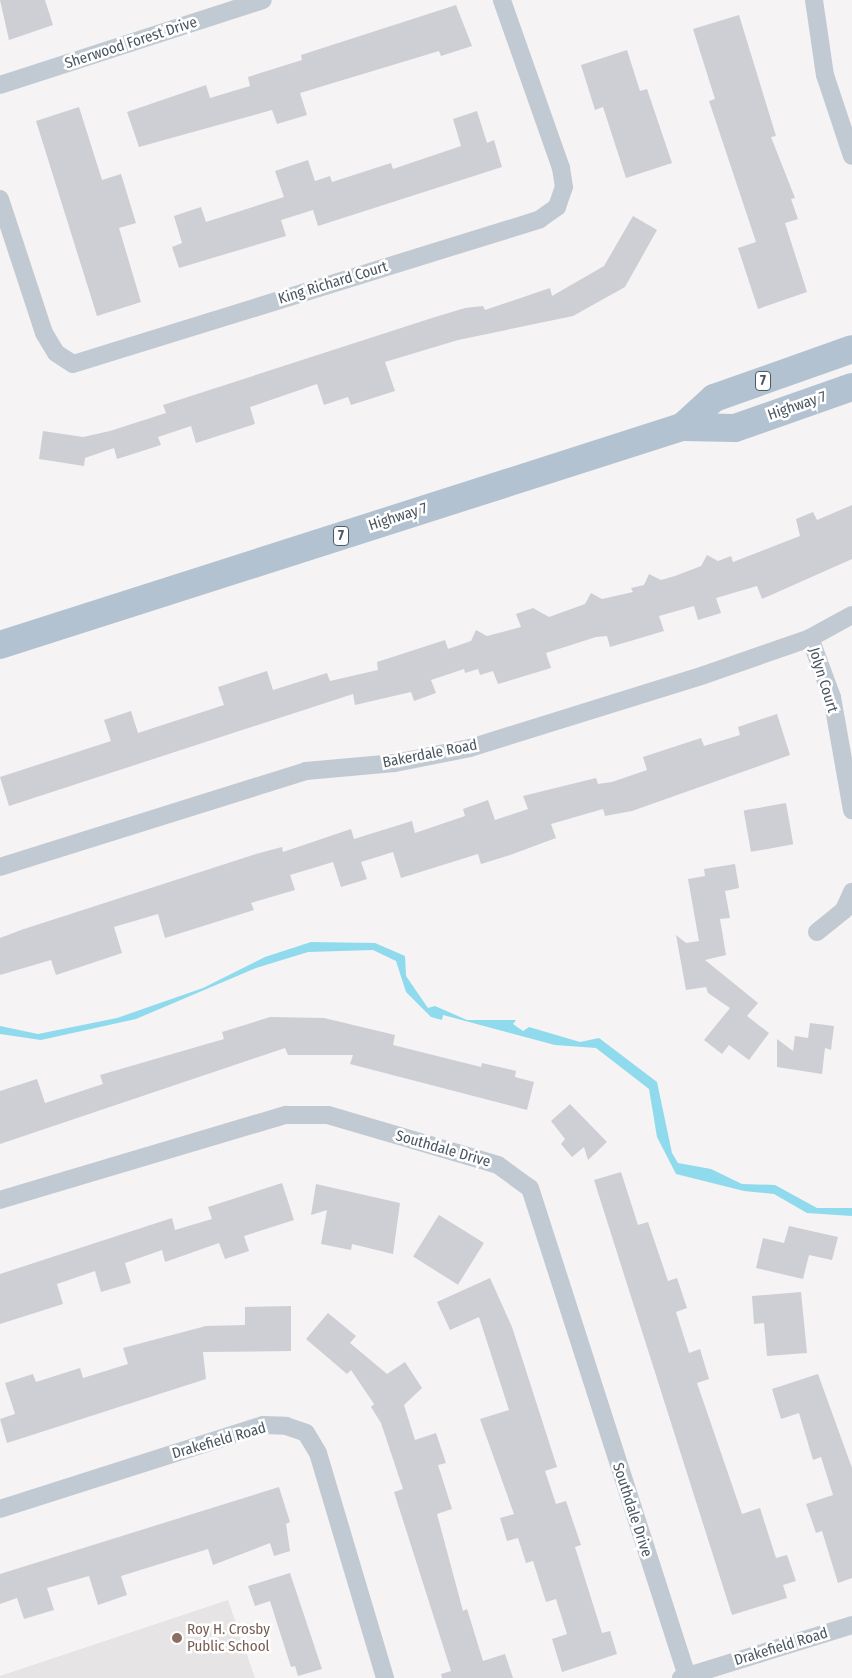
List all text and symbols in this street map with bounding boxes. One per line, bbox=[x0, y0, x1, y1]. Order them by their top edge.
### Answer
street label: Sherwood Forest Drive bbox=[63, 13, 199, 73]
street label: King Richard Court bbox=[276, 258, 390, 308]
road number: 7 bbox=[754, 370, 772, 392]
street label: Highway 7 bbox=[765, 388, 829, 424]
street label: Highway 7 bbox=[366, 499, 430, 535]
road number: 7 bbox=[332, 524, 350, 548]
street label: Jolyn Court bbox=[805, 645, 841, 715]
street label: Bakerdale Road bbox=[381, 736, 479, 772]
street label: Southdale Drive bbox=[394, 1127, 492, 1171]
street label: Drakefield Road bbox=[170, 1419, 268, 1463]
street label: Southdale Drive bbox=[608, 1461, 656, 1559]
place label: Roy H. Crosby Public School bbox=[187, 1620, 270, 1655]
street label: Drakefield Road bbox=[732, 1624, 830, 1670]
marker: Roy H. Crosby Public School bbox=[171, 1632, 183, 1644]

